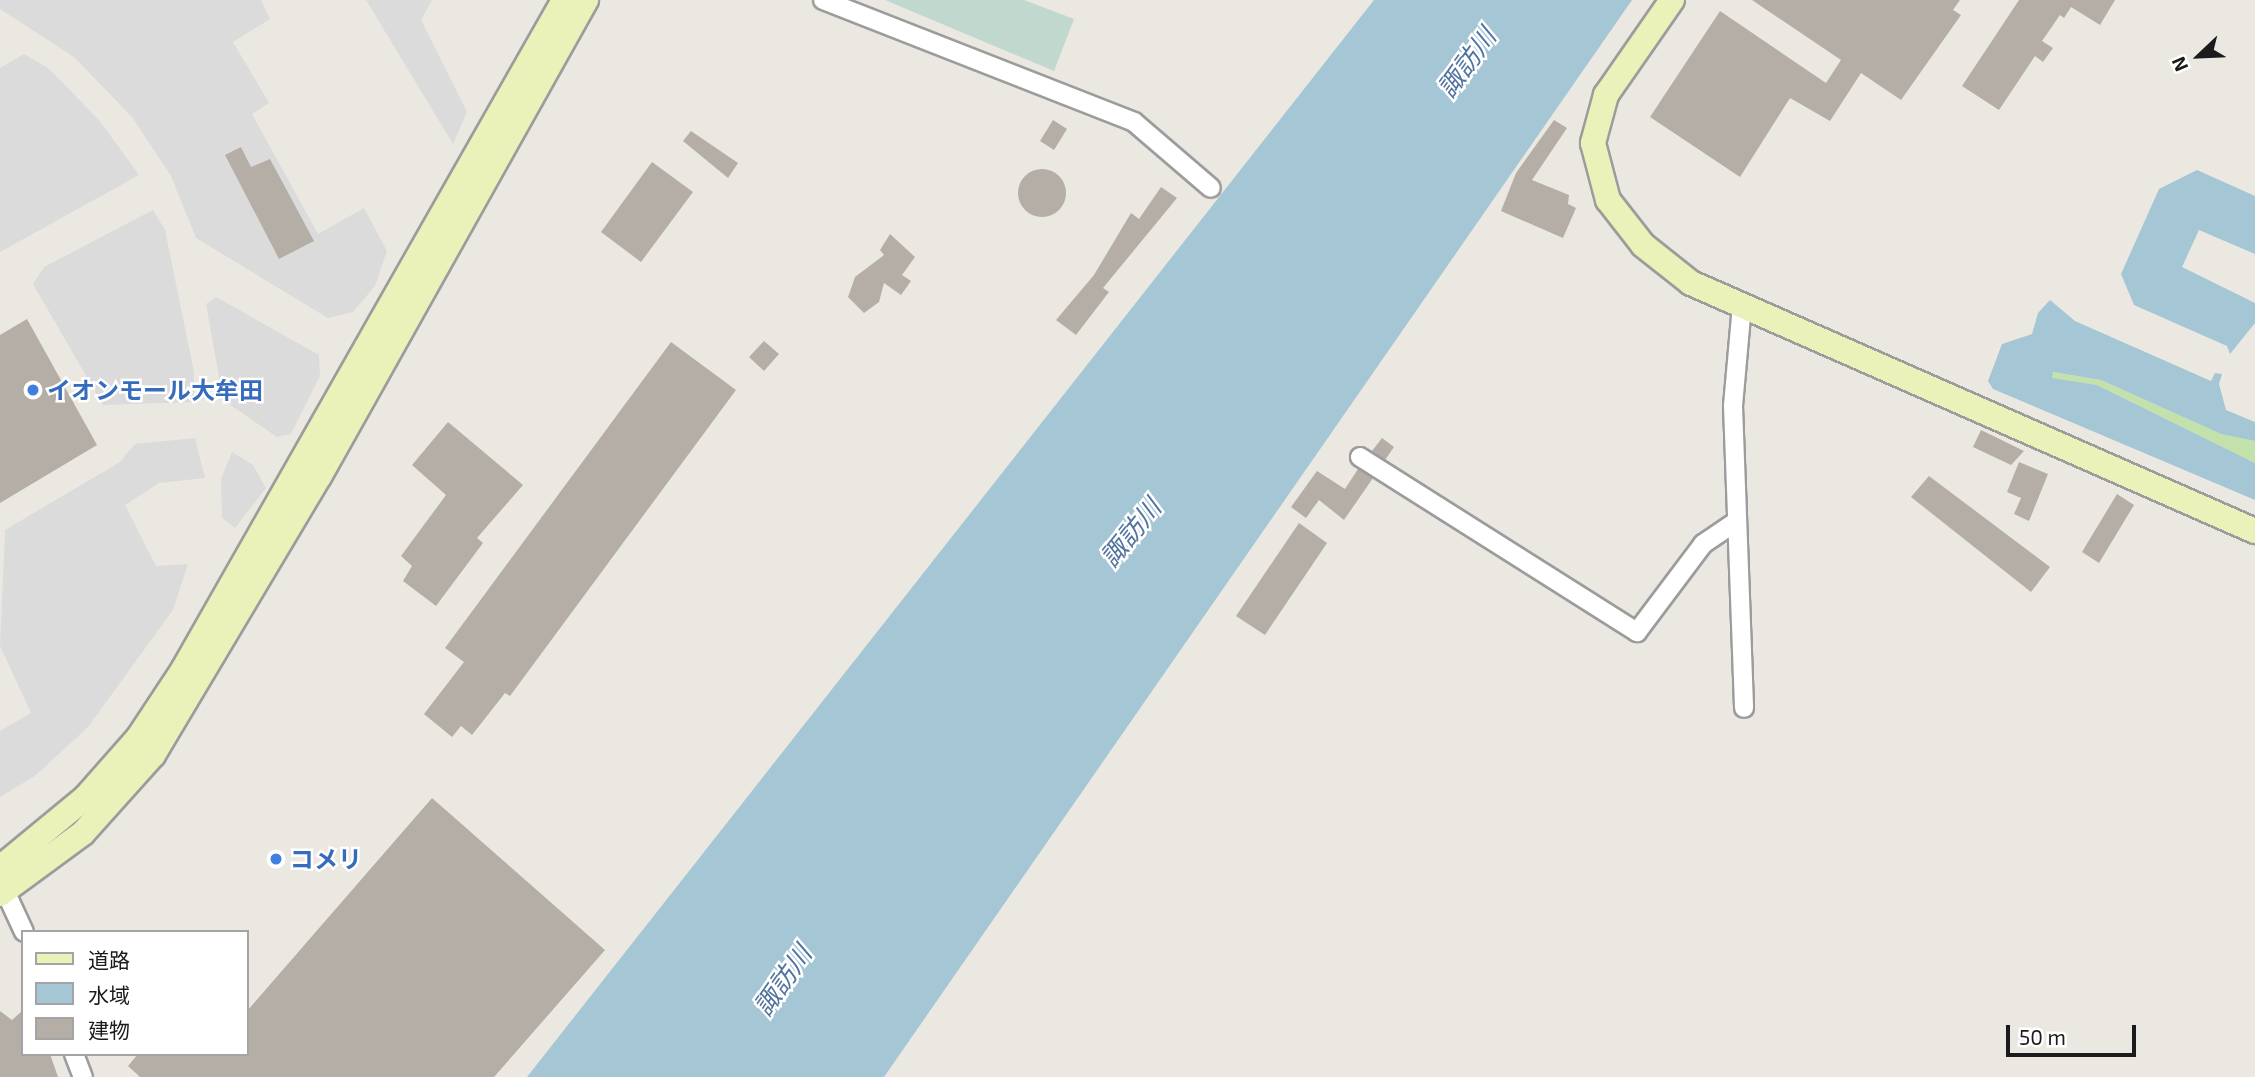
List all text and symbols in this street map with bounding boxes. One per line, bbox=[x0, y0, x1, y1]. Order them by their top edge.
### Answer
water label: 諏訪川 bbox=[1430, 21, 1502, 103]
north arrow bbox=[2164, 21, 2234, 91]
text: N bbox=[2166, 54, 2192, 75]
place label: イオンモール大牟田 bbox=[47, 376, 263, 404]
marker: イオンモール大牟田 bbox=[25, 382, 41, 398]
water label: 諏訪川 bbox=[1093, 492, 1167, 572]
place label: コメリ bbox=[290, 845, 362, 873]
marker: コメリ bbox=[268, 851, 284, 867]
legend bbox=[21, 930, 248, 1056]
water label: 諏訪川 bbox=[747, 939, 817, 1021]
text: 道路 bbox=[88, 947, 130, 972]
text: 水域 bbox=[88, 982, 130, 1007]
scale bar bbox=[2010, 1010, 2140, 1054]
text: 建物 bbox=[88, 1017, 130, 1042]
text: 50 m bbox=[2019, 1024, 2066, 1049]

